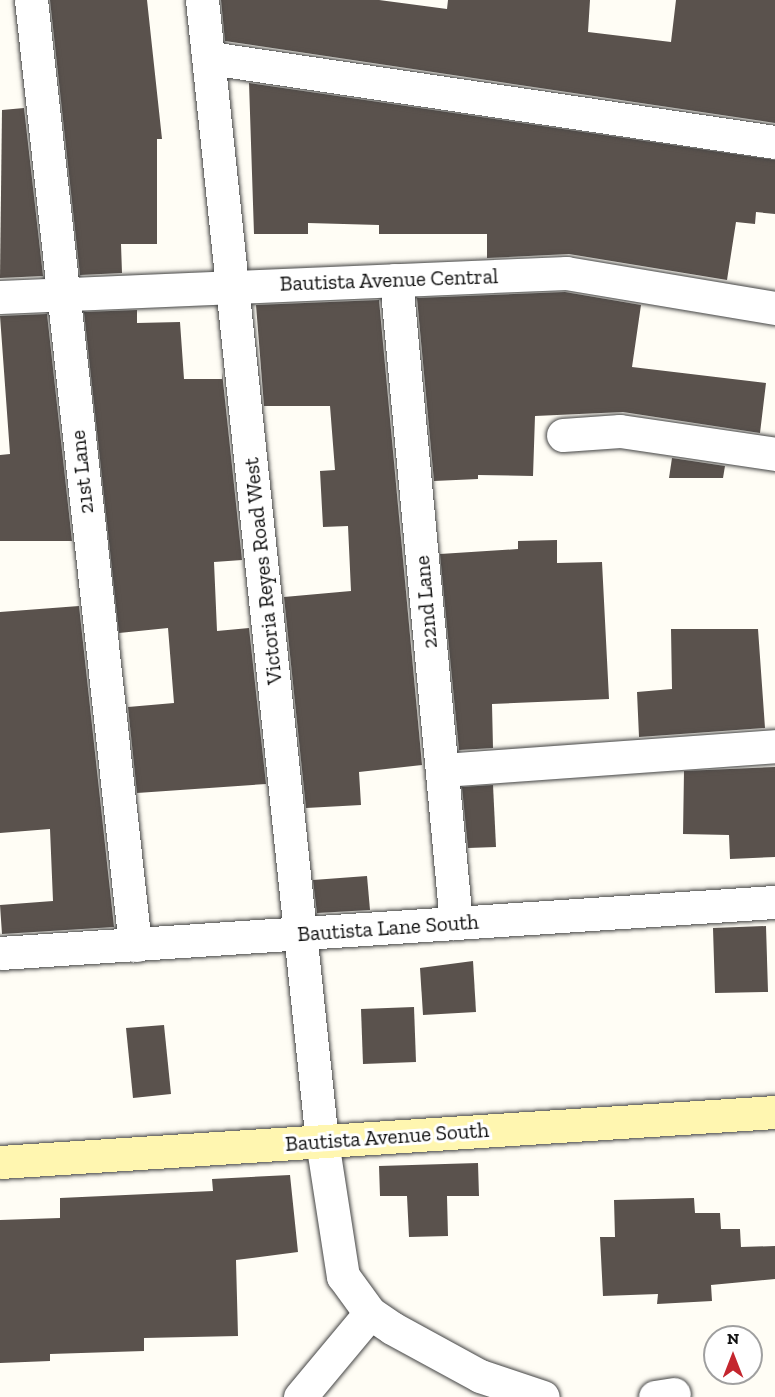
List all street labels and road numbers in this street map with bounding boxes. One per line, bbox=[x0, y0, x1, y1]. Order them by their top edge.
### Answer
street label: Bautista Avenue Central bbox=[279, 264, 499, 296]
street label: 21st Lane bbox=[65, 429, 99, 515]
street label: Victoria Reyes Road West bbox=[239, 456, 287, 686]
street label: 22nd Lane bbox=[409, 554, 443, 650]
street label: Bautista Lane South bbox=[296, 909, 480, 947]
street label: Bautista Avenue South bbox=[284, 1117, 490, 1157]

